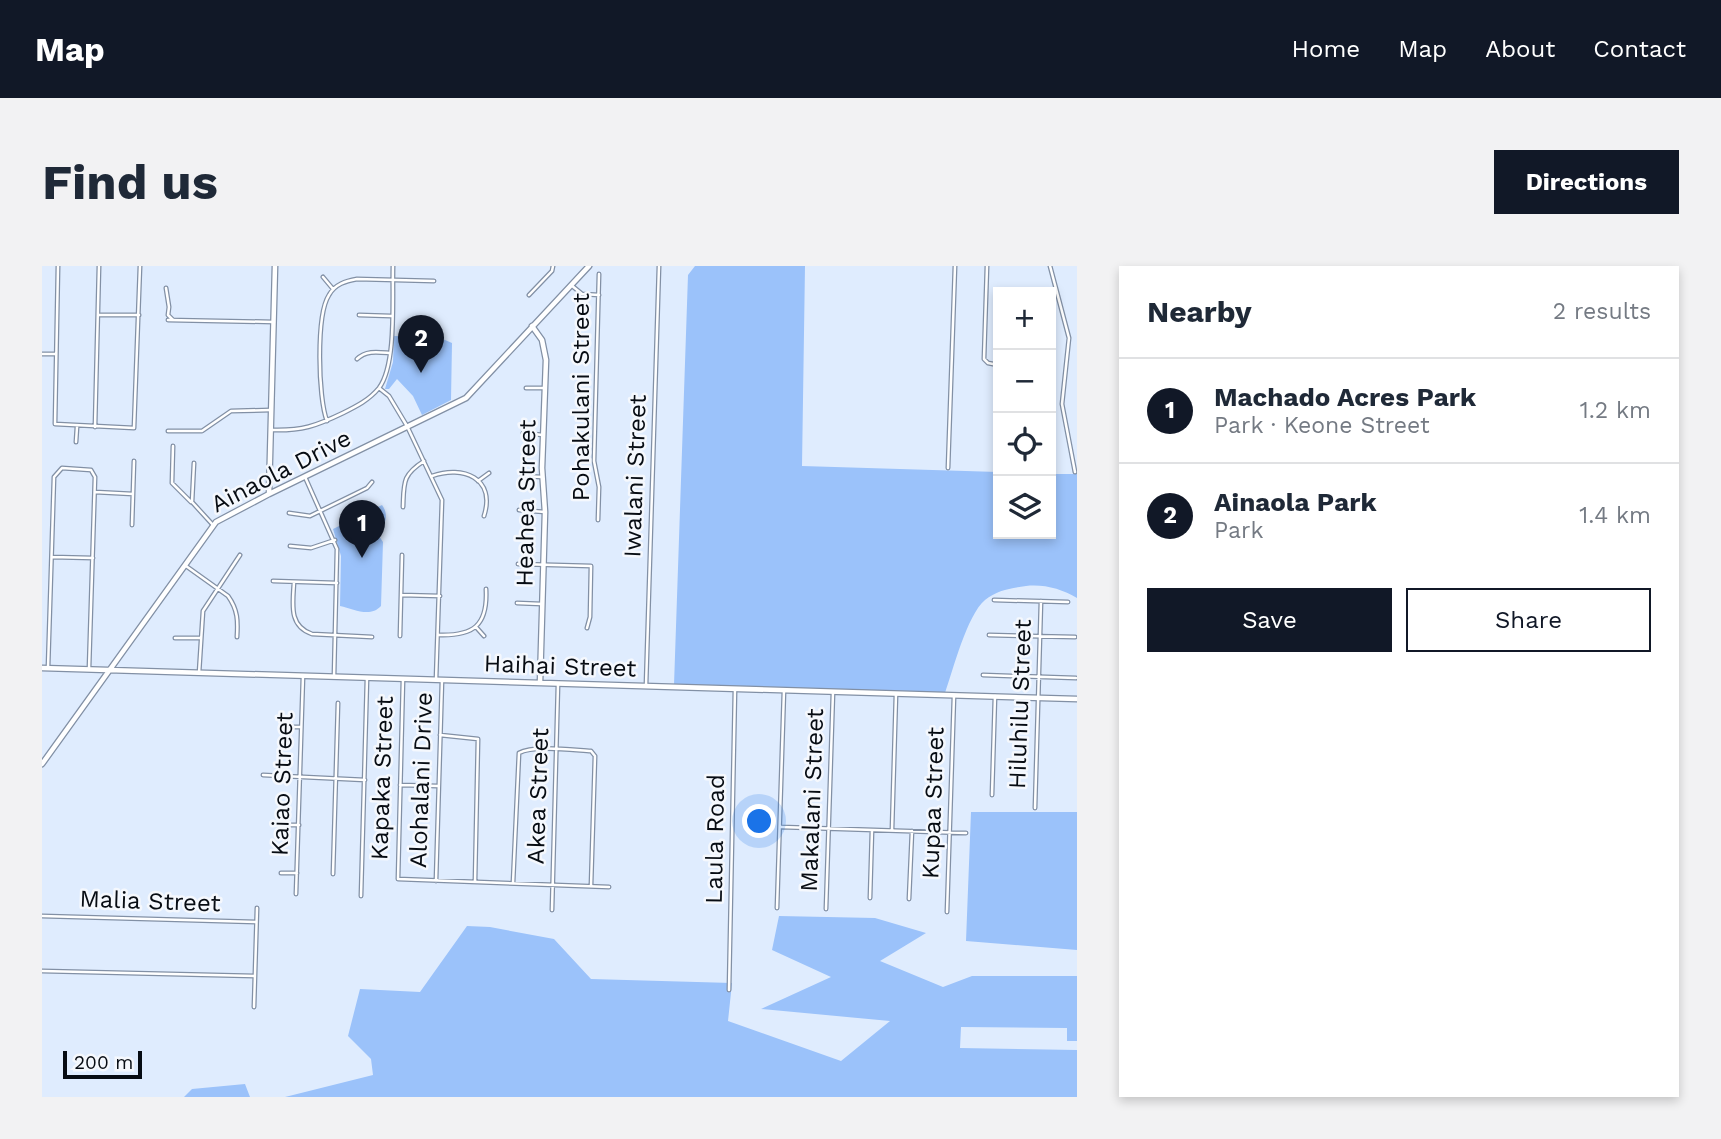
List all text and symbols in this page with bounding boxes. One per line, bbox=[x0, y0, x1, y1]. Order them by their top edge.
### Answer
text: Map bbox=[35, 30, 105, 69]
text: Home bbox=[1292, 35, 1360, 63]
text: Map bbox=[1398, 35, 1447, 63]
text: About bbox=[1485, 35, 1555, 63]
text: Contact bbox=[1593, 35, 1686, 63]
button: Directions bbox=[1494, 150, 1679, 214]
text: Find us bbox=[42, 153, 218, 211]
map controls bbox=[993, 287, 1056, 539]
button: + bbox=[993, 287, 1056, 350]
street label: Pohakulani Street bbox=[567, 293, 595, 501]
text: Nearby bbox=[1147, 294, 1252, 329]
text: 2 results bbox=[1553, 298, 1651, 325]
pin: 2 bbox=[398, 315, 444, 373]
button: − bbox=[993, 350, 1056, 413]
text: Machado Acres Park bbox=[1214, 382, 1476, 412]
street label: Iwalani Street bbox=[618, 394, 652, 558]
text: 1 bbox=[1165, 397, 1175, 424]
text: 1.2 km bbox=[1580, 397, 1651, 424]
text: Park · Keone Street bbox=[1214, 412, 1430, 439]
button: locate bbox=[993, 413, 1056, 476]
street label: Heahea Street bbox=[511, 419, 541, 587]
street label: Ainaola Drive bbox=[206, 424, 356, 518]
button: layers bbox=[993, 476, 1056, 539]
text: Ainaola Park bbox=[1214, 487, 1377, 517]
pin: 1 bbox=[339, 500, 385, 558]
text: 2 bbox=[1163, 502, 1177, 529]
text: 1.4 km bbox=[1579, 502, 1651, 529]
text: Park bbox=[1214, 517, 1263, 544]
button: Save bbox=[1147, 588, 1392, 652]
button: Share bbox=[1406, 588, 1651, 652]
street label: Hiluhilu Street bbox=[1003, 619, 1037, 789]
street label: Haihai Street bbox=[483, 649, 637, 683]
street label: Alohalani Drive bbox=[404, 692, 438, 868]
street label: Kapaka Street bbox=[365, 695, 399, 861]
street label: Makalani Street bbox=[795, 708, 829, 892]
street label: Kaiao Street bbox=[265, 712, 299, 856]
street label: Akea Street bbox=[522, 727, 554, 865]
street label: Kupaa Street bbox=[916, 727, 950, 879]
street label: Laula Road bbox=[700, 774, 730, 904]
your location bbox=[742, 804, 776, 838]
street label: Malia Street bbox=[79, 885, 221, 917]
scale bar bbox=[63, 1048, 142, 1080]
text: 200 m bbox=[74, 1051, 133, 1074]

